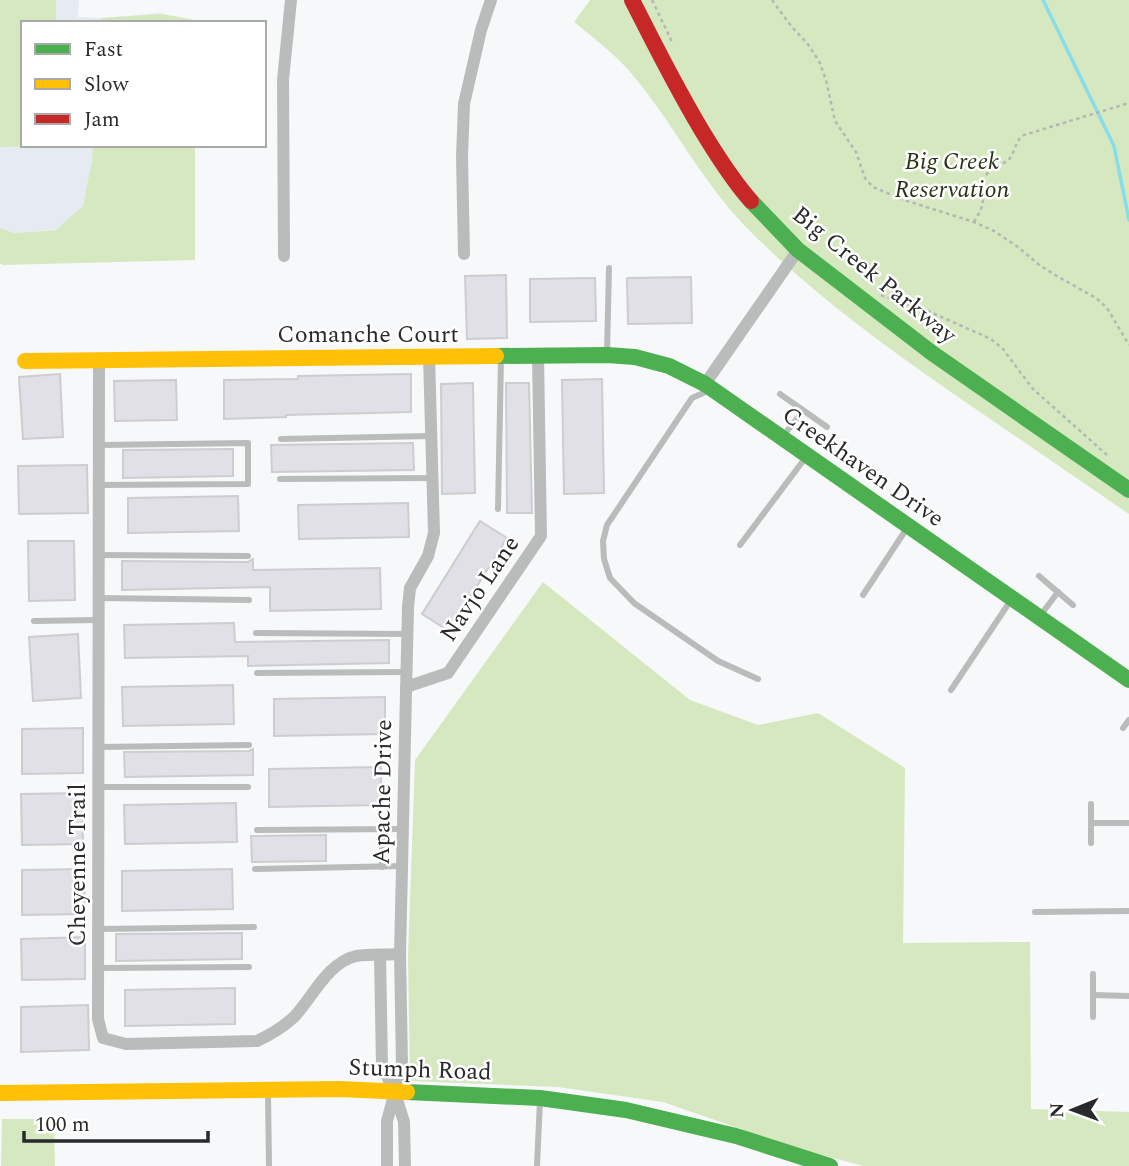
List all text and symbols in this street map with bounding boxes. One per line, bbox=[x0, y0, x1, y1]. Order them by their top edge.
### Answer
legend bbox=[21, 21, 266, 147]
text: Fast bbox=[84, 34, 123, 66]
text: Slow bbox=[84, 69, 130, 101]
text: Jam bbox=[84, 104, 120, 136]
park label: Big Creek Reservation bbox=[895, 144, 1010, 208]
street label: Big Creek Parkway bbox=[784, 197, 965, 354]
street label: Comanche Court bbox=[277, 317, 459, 353]
street label: Creekhaven Drive bbox=[775, 398, 951, 536]
street label: Navjo Lane bbox=[431, 529, 529, 649]
street label: Apache Drive bbox=[364, 719, 402, 865]
street label: Cheyenne Trail bbox=[60, 783, 96, 947]
street label: Stumph Road bbox=[348, 1050, 492, 1090]
north arrow bbox=[1038, 1075, 1108, 1145]
scale bar bbox=[24, 1100, 208, 1144]
text: N bbox=[1043, 1102, 1072, 1118]
text: 100 m bbox=[35, 1109, 90, 1141]

